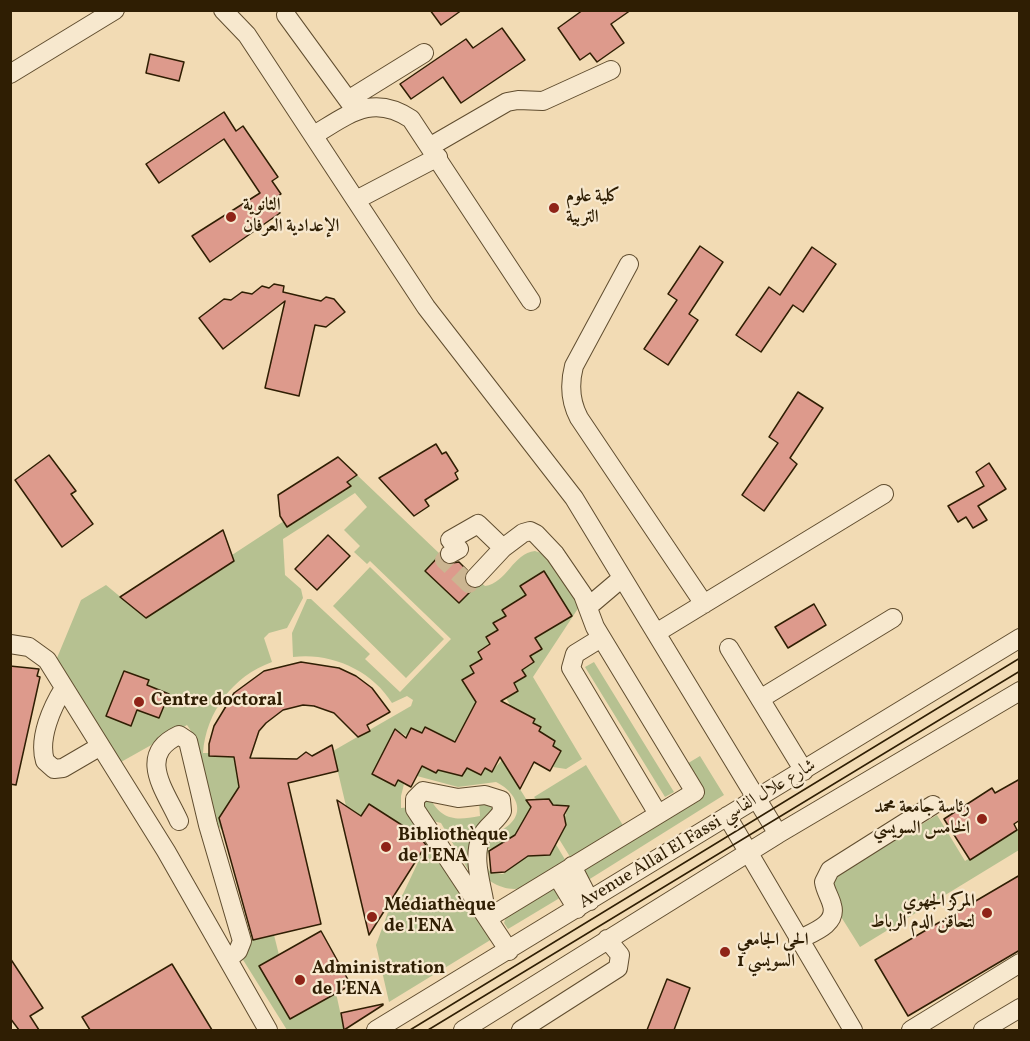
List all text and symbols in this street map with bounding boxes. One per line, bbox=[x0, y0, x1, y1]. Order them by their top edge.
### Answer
place label: كلية علوم التربية bbox=[566, 187, 620, 230]
place label: الثانوية الإعدادية العرفان bbox=[243, 196, 339, 238]
marker: كلية علوم التربية bbox=[547, 201, 561, 215]
marker: الثانوية الإعدادية العرفان bbox=[224, 210, 238, 224]
place label: Centre doctoral bbox=[151, 691, 283, 713]
marker: Centre doctoral bbox=[132, 695, 146, 709]
street label: Avenue Allal El Fassi شارع علال الفاسي bbox=[576, 756, 820, 914]
place label: رئاسة جامعة محمد الخامس السويسي bbox=[873, 798, 970, 840]
marker: رئاسة جامعة محمد الخامس السويسي bbox=[975, 812, 989, 826]
place label: Bibliothèque de l'ENA bbox=[398, 826, 508, 868]
marker: Bibliothèque de l'ENA bbox=[379, 840, 393, 854]
place label: المركز الجهوي لتحاقن الدم الرباط bbox=[870, 892, 975, 934]
place label: Médiathèque de l'ENA bbox=[384, 896, 496, 938]
marker: المركز الجهوي لتحاقن الدم الرباط bbox=[980, 906, 994, 920]
marker: Médiathèque de l'ENA bbox=[365, 910, 379, 924]
place label: الحي الجامعي السويسي 1 bbox=[737, 931, 809, 974]
marker: الحي الجامعي السويسي 1 bbox=[718, 945, 732, 959]
place label: Administration de l'ENA bbox=[312, 959, 445, 1002]
marker: Administration de l'ENA bbox=[293, 973, 307, 987]

